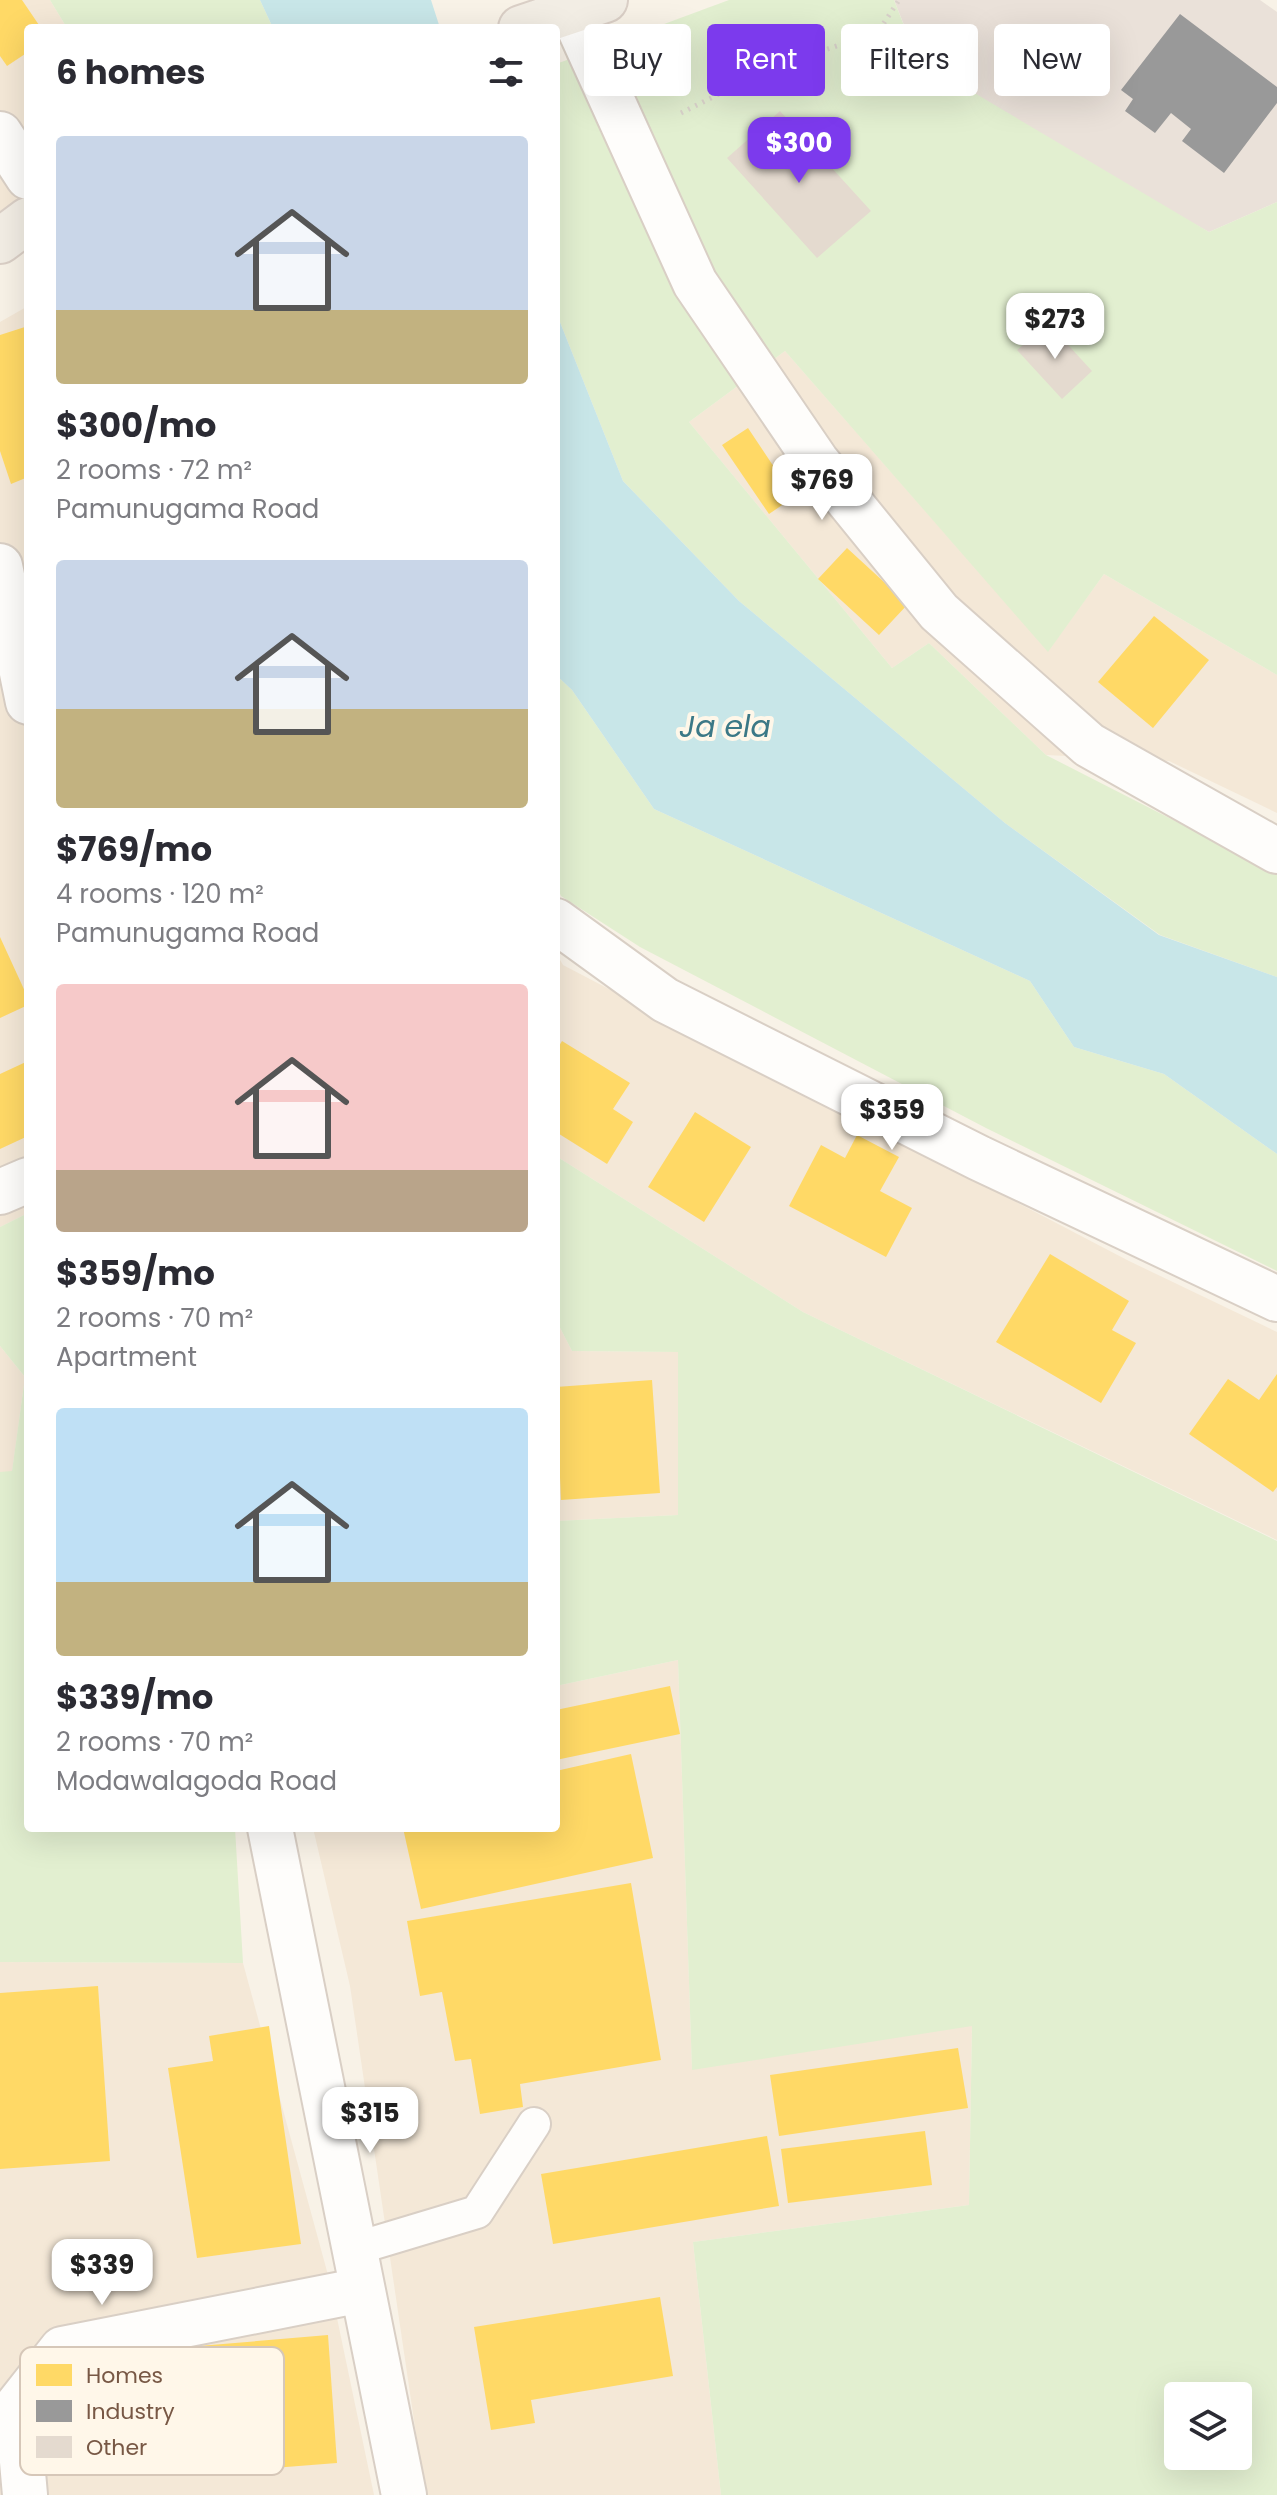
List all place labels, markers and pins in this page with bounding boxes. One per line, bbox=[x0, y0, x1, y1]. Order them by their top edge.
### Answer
pin: $300 bbox=[752, 117, 846, 185]
pin: $273 bbox=[1008, 293, 1102, 361]
pin: $769 bbox=[775, 454, 869, 522]
pin: $359 bbox=[845, 1084, 939, 1152]
pin: $315 bbox=[323, 2087, 417, 2155]
pin: $339 bbox=[55, 2239, 149, 2307]

